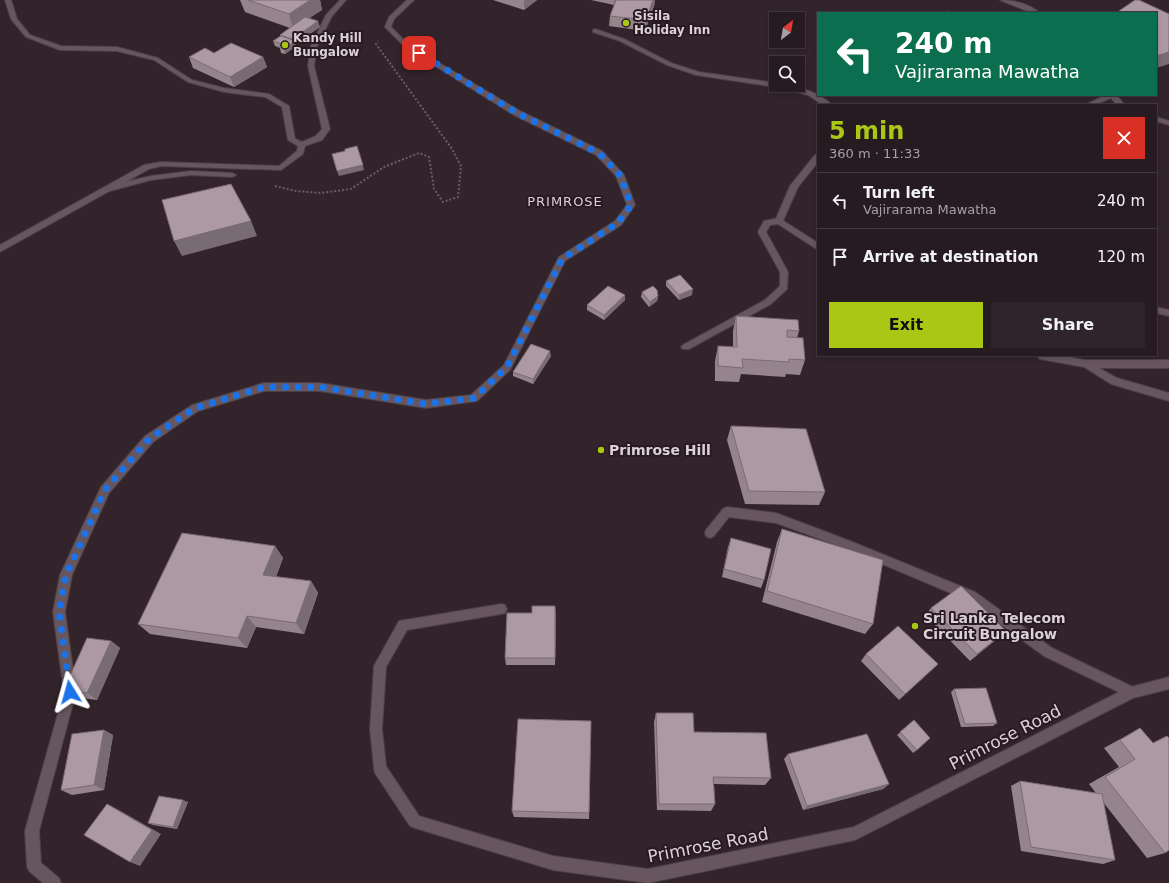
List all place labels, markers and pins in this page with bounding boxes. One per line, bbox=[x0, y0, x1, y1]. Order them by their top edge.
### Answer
place label: Sisila Holiday Inn bbox=[634, 9, 710, 37]
marker: Sisila Holiday Inn bbox=[621, 18, 631, 28]
place label: Kandy Hill Bungalow bbox=[293, 31, 362, 59]
pin bbox=[402, 36, 436, 70]
marker: Kandy Hill Bungalow bbox=[280, 40, 290, 50]
place label: Primrose Hill bbox=[609, 442, 711, 458]
marker: Primrose Hill bbox=[596, 445, 606, 455]
place label: Sri Lanka Telecom Circuit Bungalow bbox=[923, 610, 1066, 642]
marker: Sri Lanka Telecom Circuit Bungalow bbox=[910, 621, 920, 631]

